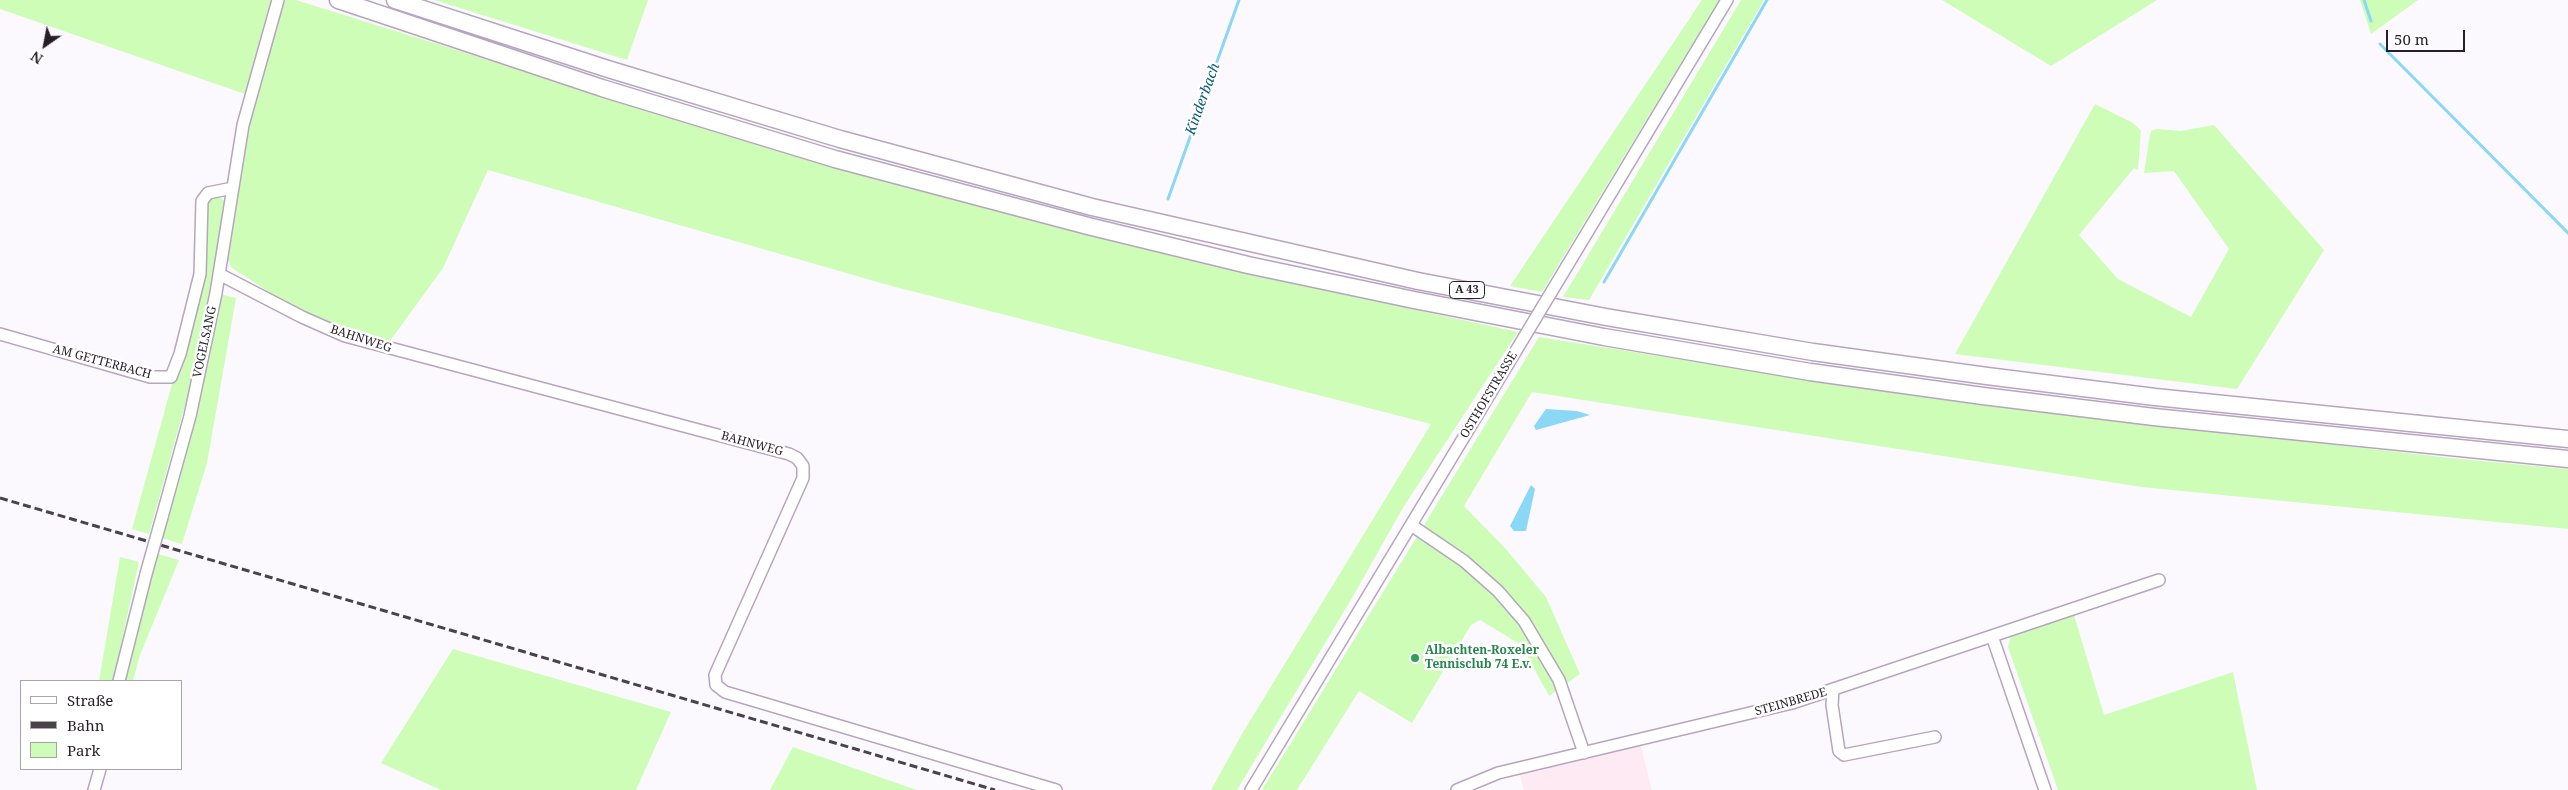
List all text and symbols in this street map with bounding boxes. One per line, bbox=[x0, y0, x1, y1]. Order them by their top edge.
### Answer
north arrow bbox=[20, 20, 70, 70]
scale bar bbox=[2388, 20, 2467, 52]
text: 50 m bbox=[2394, 29, 2429, 49]
text: N bbox=[27, 47, 46, 69]
water label: Kinderbach bbox=[1182, 61, 1224, 137]
road number: A 43 bbox=[1450, 282, 1484, 298]
street label: VOGELSANG bbox=[190, 305, 220, 379]
street label: BAHNWEG bbox=[329, 322, 393, 356]
street label: AM GETTERBACH bbox=[51, 342, 153, 382]
street label: OSTHOFSTRASSE bbox=[1457, 349, 1521, 441]
street label: BAHNWEG bbox=[720, 429, 784, 459]
place label: Albachten-Roxeler Tennisclub 74 E.v. bbox=[1425, 644, 1539, 672]
marker: Albachten-Roxeler Tennisclub 74 E.v. bbox=[1409, 652, 1421, 664]
legend bbox=[20, 680, 182, 770]
street label: STEINBREDE bbox=[1753, 685, 1829, 719]
text: Straße bbox=[67, 690, 113, 710]
text: Bahn bbox=[67, 715, 104, 735]
text: Park bbox=[67, 740, 100, 760]

